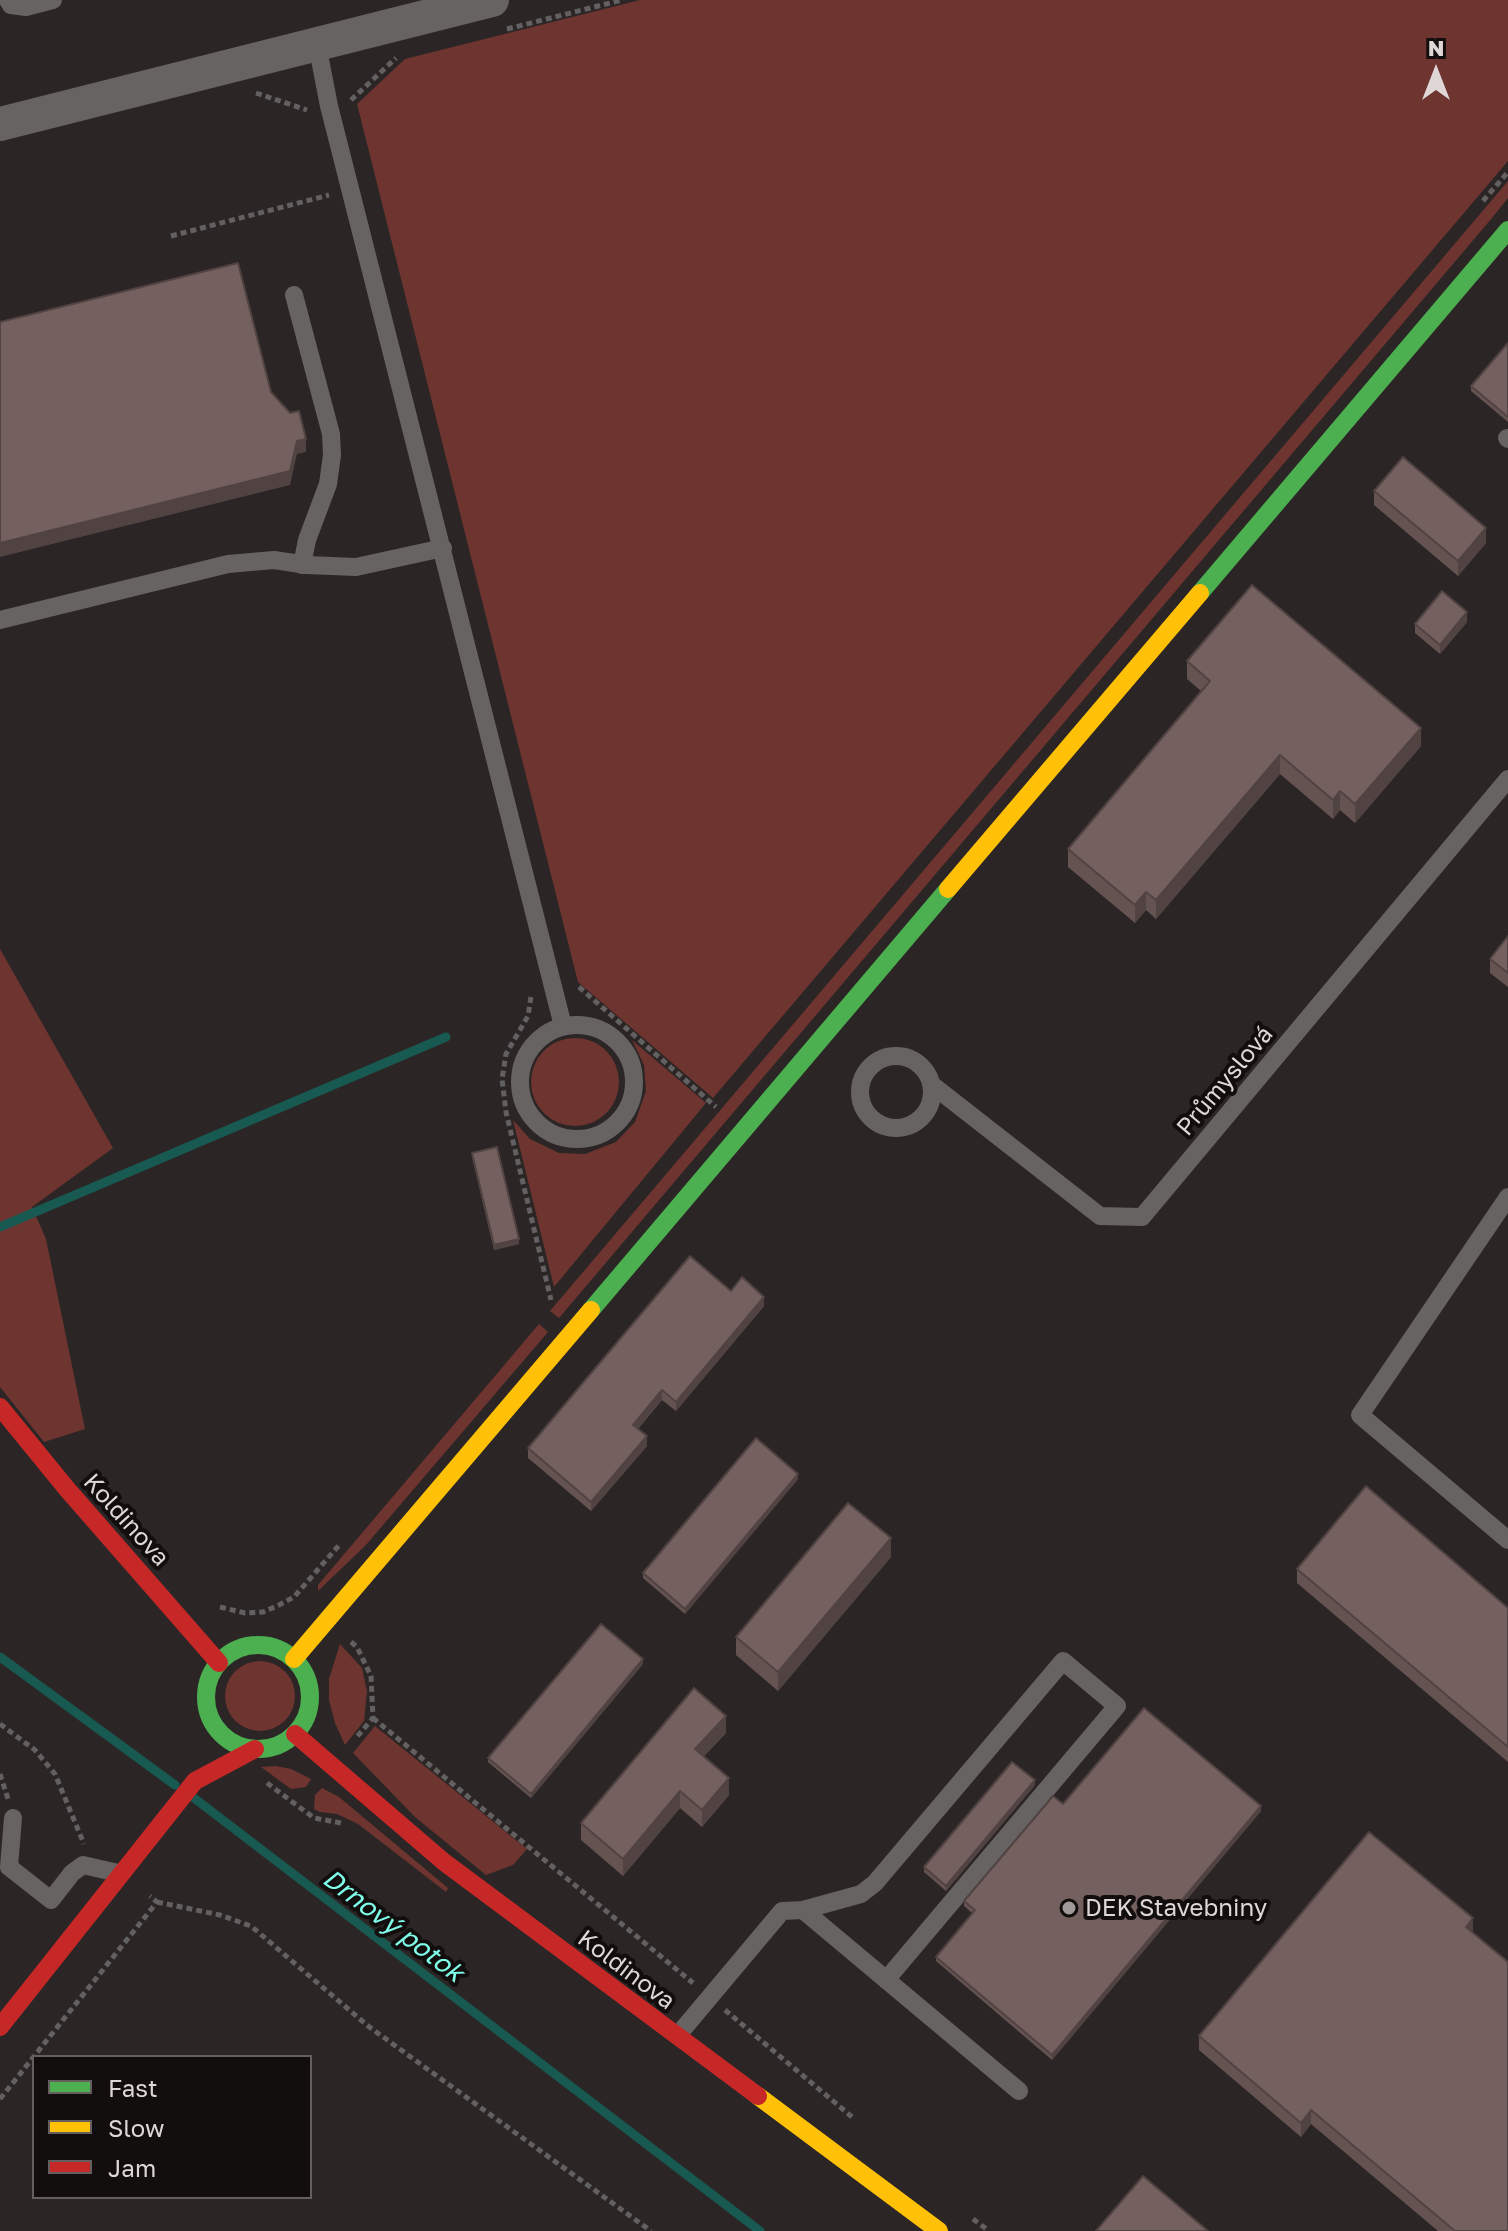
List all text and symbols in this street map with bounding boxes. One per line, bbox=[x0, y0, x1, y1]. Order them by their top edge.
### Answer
north arrow bbox=[1396, 32, 1476, 112]
text: N bbox=[1428, 34, 1444, 61]
street label: Průmyslová bbox=[1171, 1020, 1279, 1142]
street label: Koldinova bbox=[77, 1468, 175, 1572]
water label: Drnový potok bbox=[316, 1863, 470, 1989]
place label: DEK Stavebniny bbox=[1085, 1894, 1267, 1922]
marker: DEK Stavebniny bbox=[1060, 1899, 1078, 1917]
street label: Koldinova bbox=[572, 1924, 680, 2016]
legend bbox=[32, 2055, 312, 2199]
text: Fast bbox=[108, 2073, 158, 2102]
text: Slow bbox=[108, 2113, 164, 2142]
text: Jam bbox=[108, 2153, 156, 2182]

